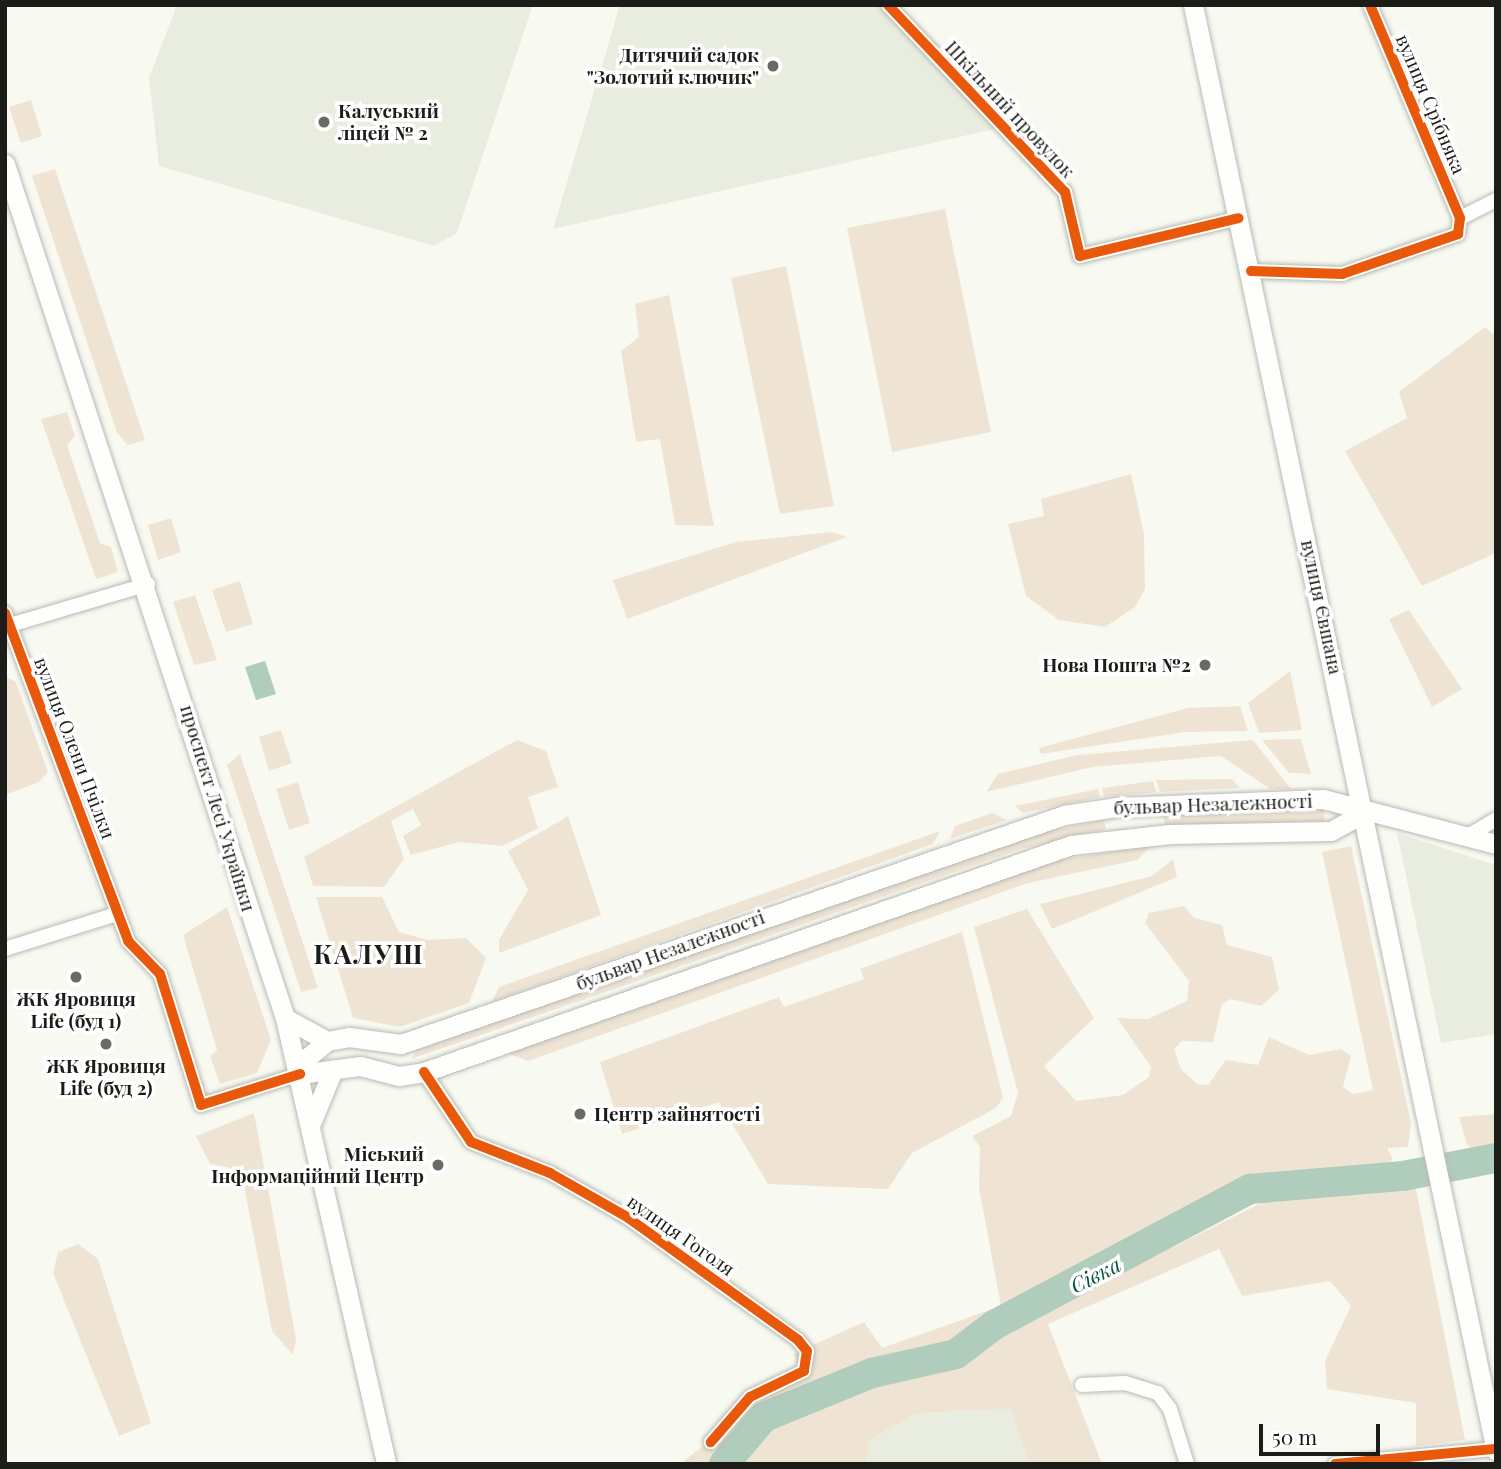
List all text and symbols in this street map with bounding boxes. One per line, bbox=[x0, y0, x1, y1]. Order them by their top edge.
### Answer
street label: вулиця Срібняка bbox=[1391, 31, 1471, 177]
street label: Шкільний провулок bbox=[941, 36, 1079, 182]
place label: Дитячий садок "Золотий ключик" bbox=[587, 44, 759, 88]
marker: Дитячий садок "Золотий ключик" bbox=[765, 58, 781, 74]
place label: Калуський ліцей № 2 bbox=[338, 100, 439, 144]
marker: Калуський ліцей № 2 bbox=[316, 114, 332, 130]
street label: вулиця Євшана bbox=[1297, 538, 1347, 676]
street label: вулиця Олени Пчілки bbox=[30, 654, 120, 842]
place label: Нова Пошта №2 bbox=[1042, 654, 1191, 676]
marker: Нова Пошта №2 bbox=[1197, 657, 1213, 673]
street label: проспект Лесі Українки bbox=[176, 702, 260, 914]
street label: бульвар Незалежності bbox=[1113, 789, 1313, 819]
street label: бульвар Незалежності bbox=[572, 905, 768, 995]
district label: КАЛУШ bbox=[314, 938, 424, 970]
marker: ЖК Яровиця Life (буд 1) bbox=[68, 969, 84, 985]
place label: ЖК Яровиця Life (буд 1) bbox=[16, 988, 136, 1032]
marker: ЖК Яровиця Life (буд 2) bbox=[98, 1036, 114, 1052]
place label: ЖК Яровиця Life (буд 2) bbox=[46, 1055, 166, 1099]
place label: Центр зайнятості bbox=[594, 1103, 761, 1125]
marker: Центр зайнятості bbox=[572, 1106, 588, 1122]
place label: Міський Інформаційний Центр bbox=[211, 1143, 424, 1187]
marker: Міський Інформаційний Центр bbox=[430, 1157, 446, 1173]
street label: вулиця Гоголя bbox=[623, 1190, 739, 1280]
water label: Сівка bbox=[1066, 1251, 1124, 1297]
scale bar bbox=[1263, 1410, 1384, 1454]
text: 50 m bbox=[1272, 1422, 1317, 1450]

